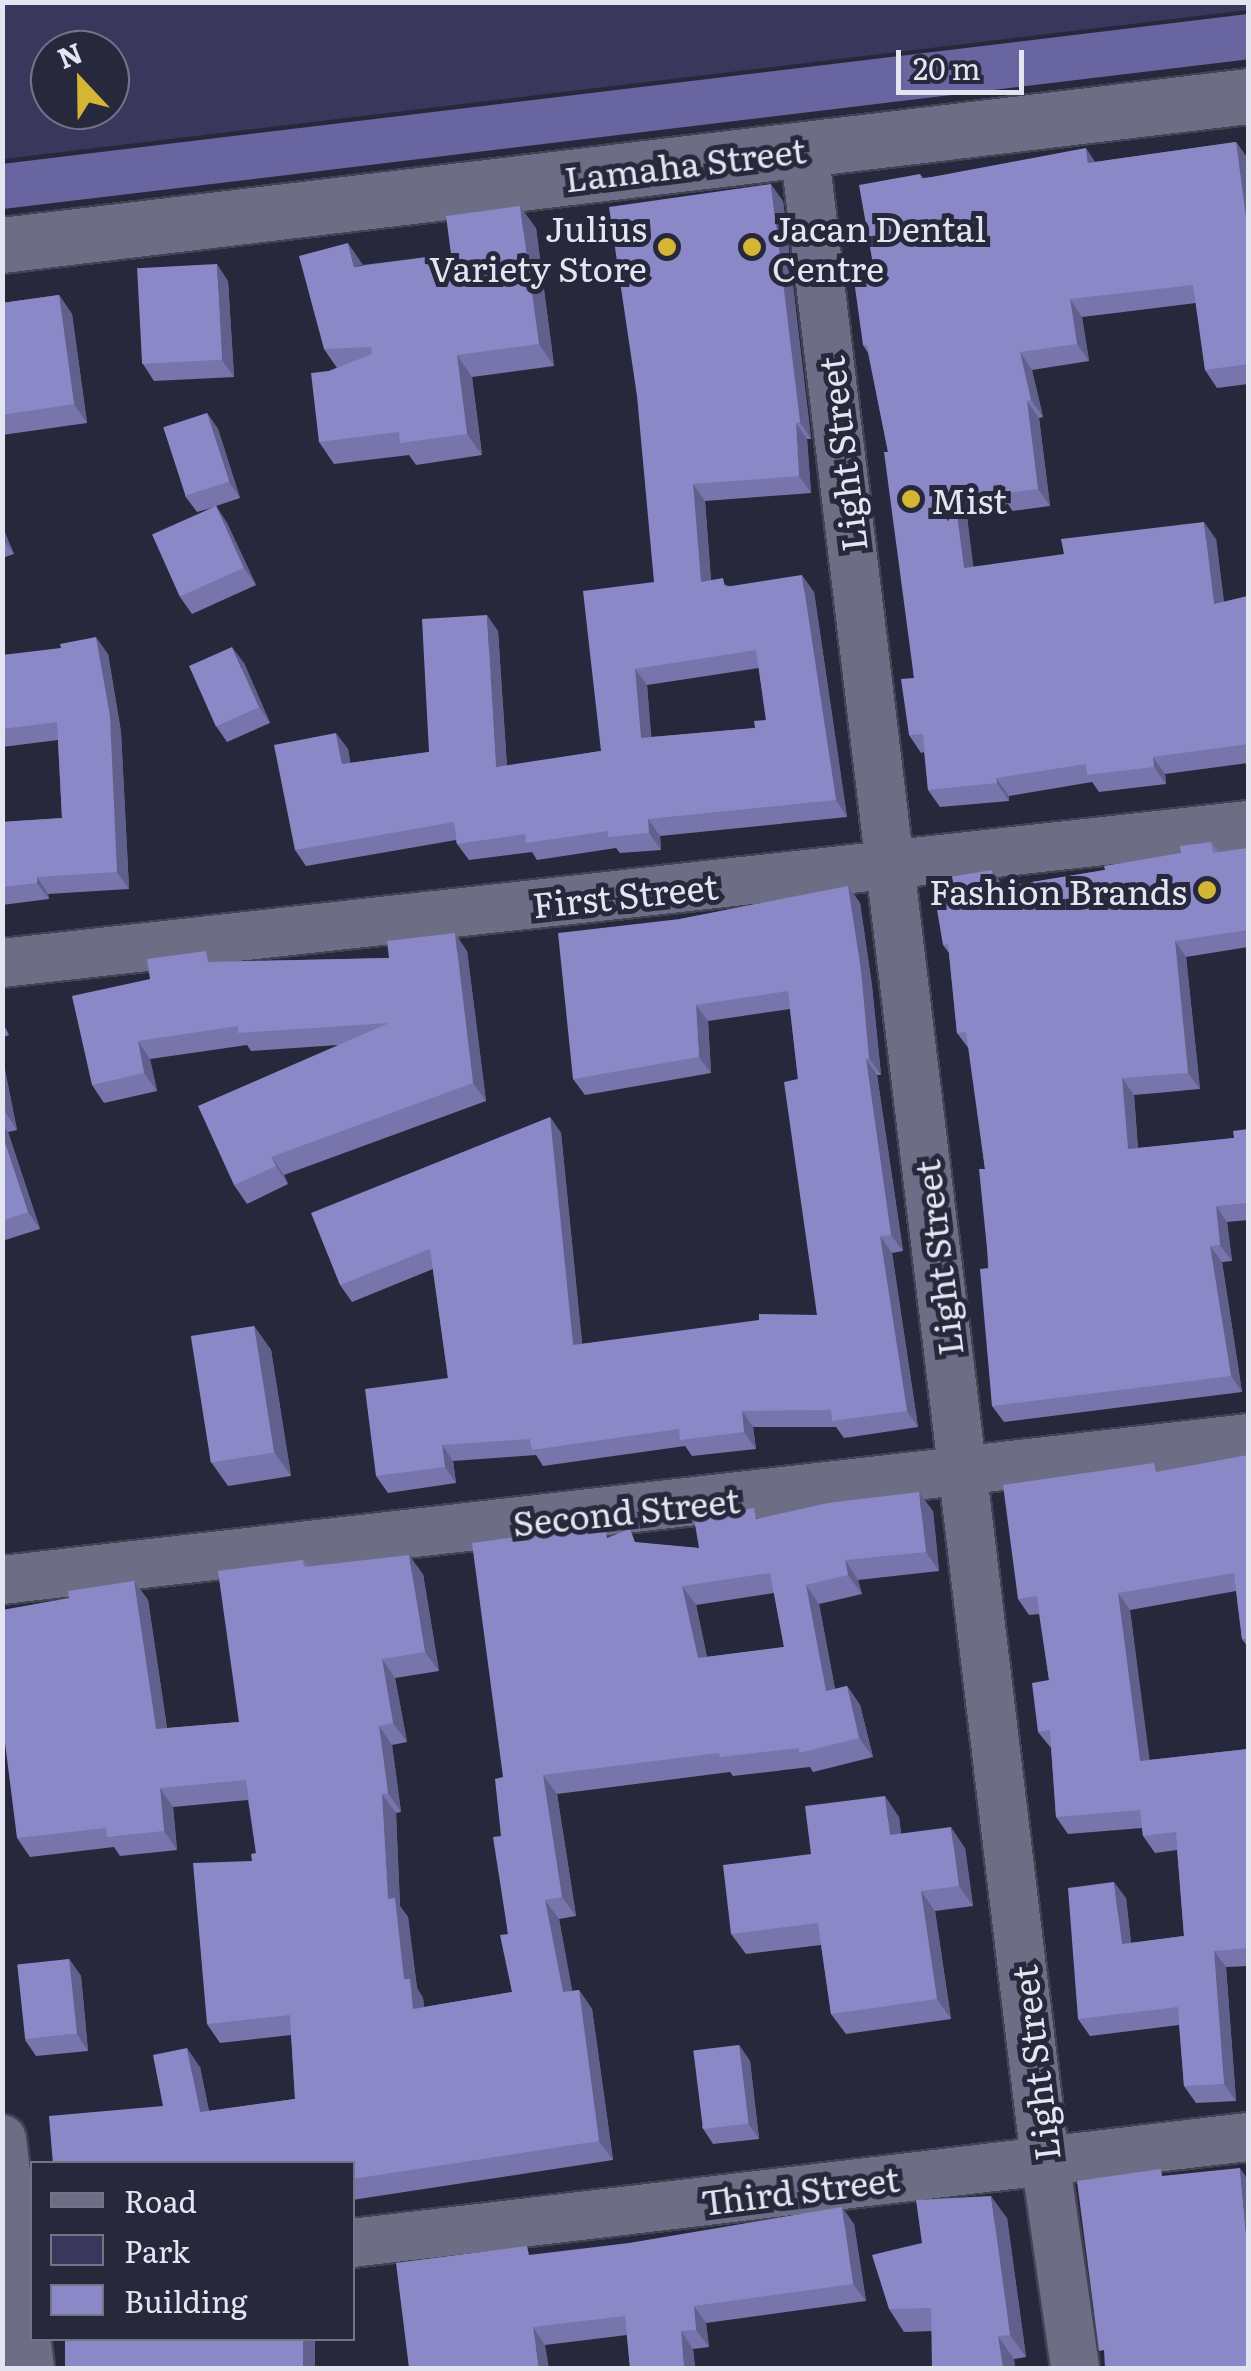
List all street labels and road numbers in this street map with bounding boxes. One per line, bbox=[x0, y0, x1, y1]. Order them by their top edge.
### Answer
street label: Lamaha Street bbox=[562, 127, 808, 199]
street label: Light Street bbox=[808, 354, 874, 554]
street label: First Street bbox=[530, 863, 720, 925]
street label: Light Street bbox=[904, 1158, 970, 1358]
street label: Second Street bbox=[510, 1477, 742, 1543]
street label: Light Street bbox=[1001, 1963, 1067, 2163]
street label: Third Street bbox=[698, 2156, 902, 2222]

